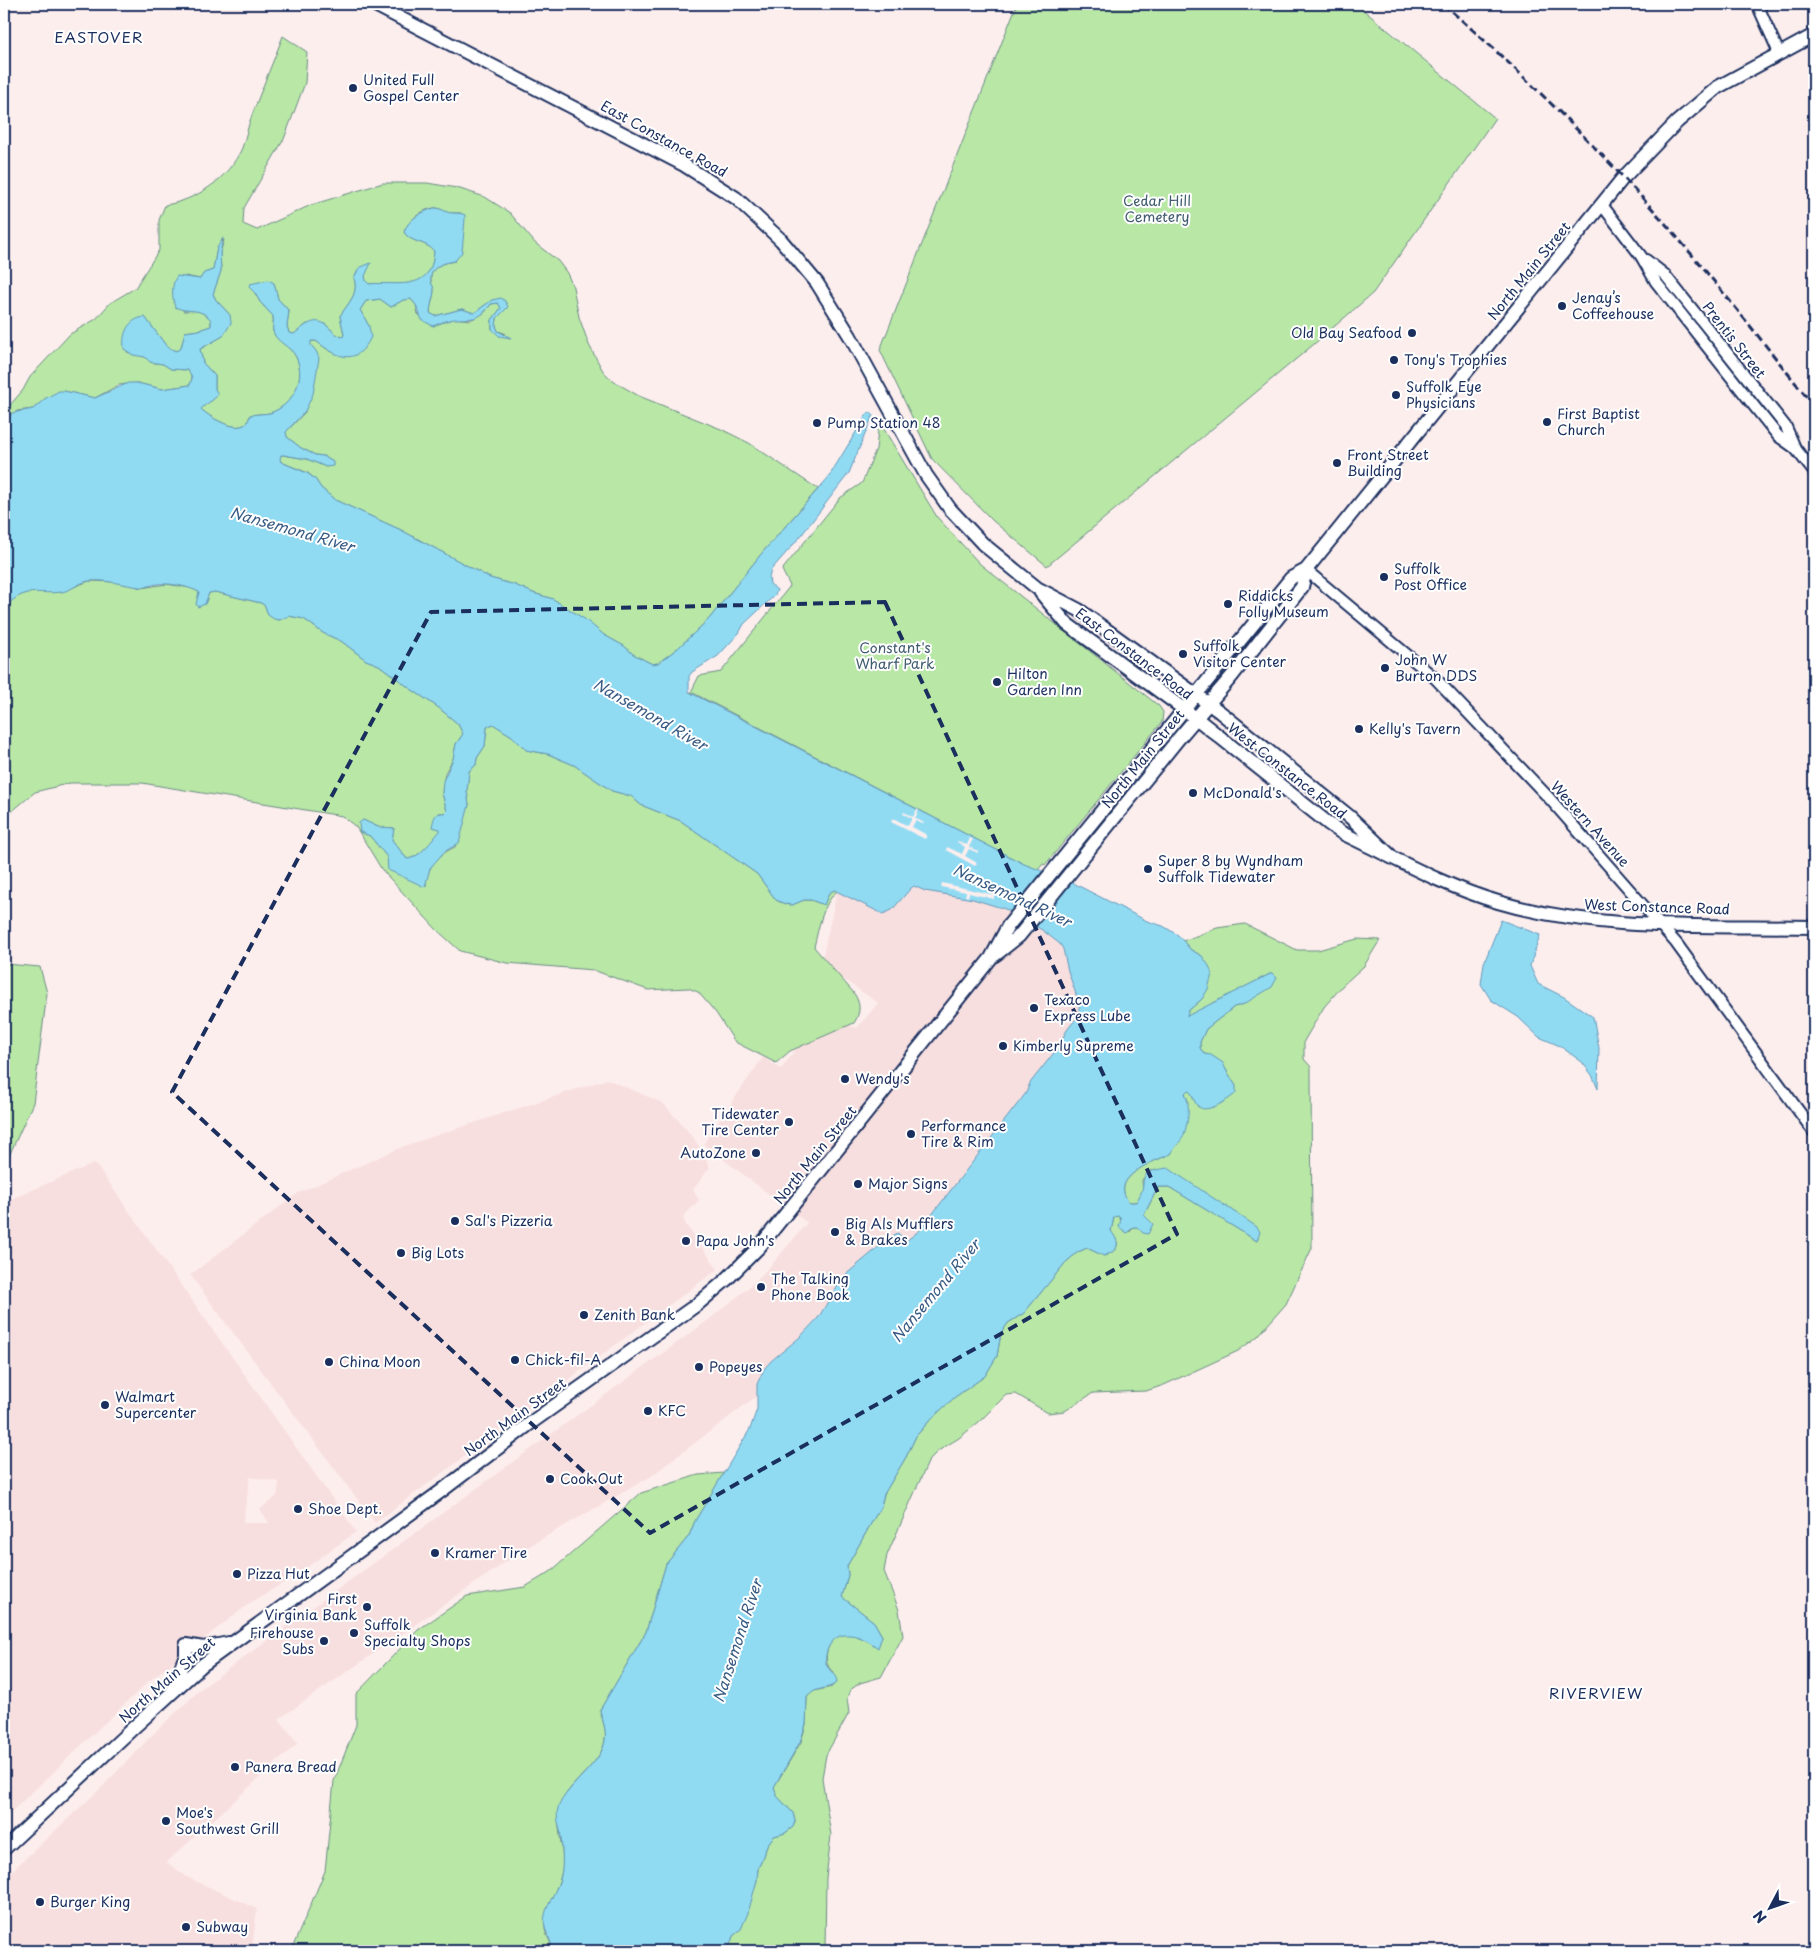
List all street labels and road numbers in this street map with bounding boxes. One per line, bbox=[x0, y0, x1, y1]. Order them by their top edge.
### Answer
street label: East Constance Road bbox=[597, 95, 731, 182]
street label: North Main Street bbox=[1482, 216, 1575, 325]
street label: Prentis Street bbox=[1698, 297, 1771, 383]
street label: East Constance Road bbox=[1071, 602, 1197, 705]
street label: North Main Street bbox=[1096, 704, 1189, 813]
street label: West Constance Road bbox=[1223, 717, 1351, 824]
street label: Western Avenue bbox=[1546, 776, 1635, 872]
street label: West Constance Road bbox=[1584, 893, 1730, 920]
street label: North Main Street bbox=[768, 1100, 861, 1209]
street label: North Main Street bbox=[459, 1372, 570, 1461]
street label: North Main Street bbox=[114, 1632, 220, 1727]

